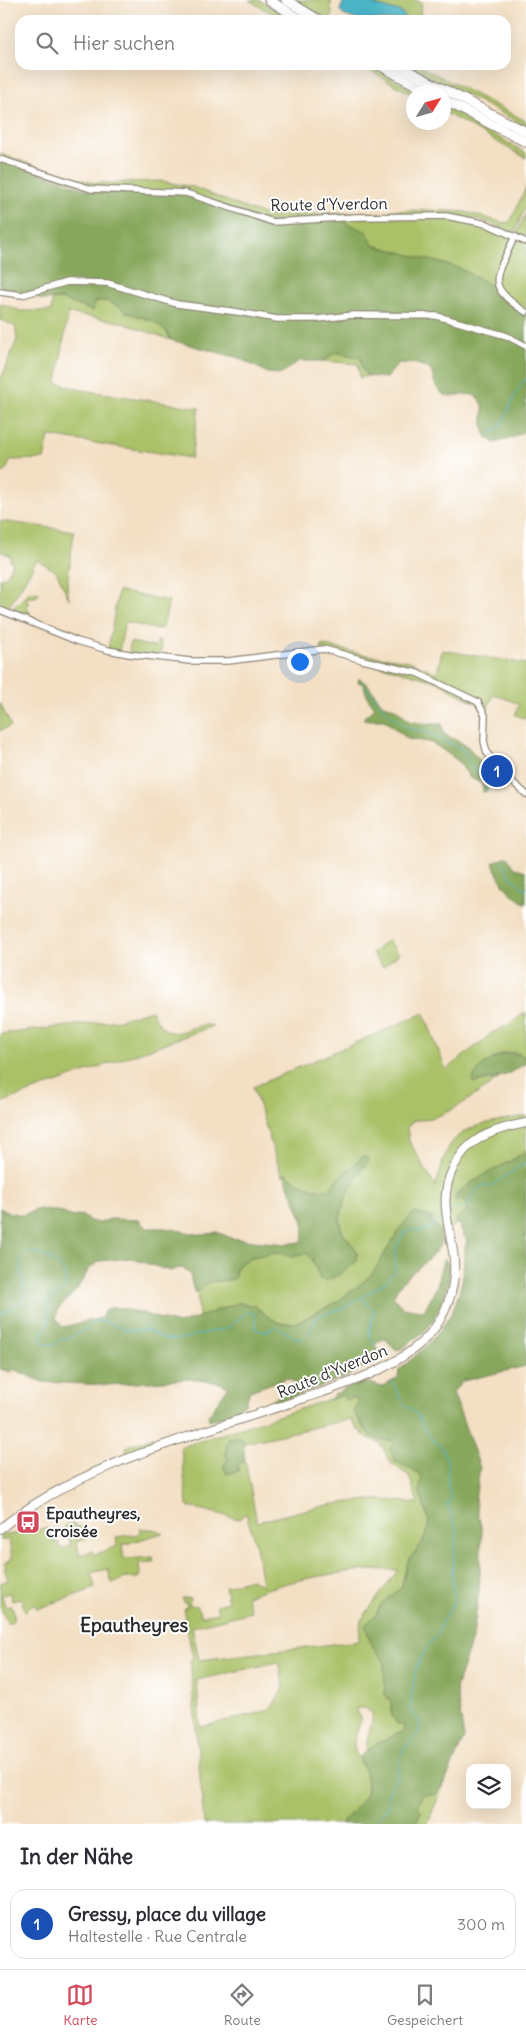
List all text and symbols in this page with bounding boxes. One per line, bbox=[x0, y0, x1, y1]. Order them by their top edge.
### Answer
search box bbox=[15, 15, 511, 70]
icon: search bbox=[33, 29, 61, 57]
text: Hier suchen bbox=[73, 31, 175, 55]
north arrow bbox=[406, 85, 451, 130]
street label: Route d'Yverdon bbox=[270, 193, 388, 215]
your location bbox=[287, 649, 313, 675]
pin: 1 bbox=[481, 752, 513, 790]
street label: Route d'Yverdon bbox=[274, 1340, 390, 1402]
place label: Epautheyres, croisée bbox=[46, 1503, 140, 1541]
bus stop icon: Epautheyres, croisée bbox=[15, 1509, 41, 1535]
district label: Epautheyres bbox=[80, 1613, 188, 1637]
map controls bbox=[466, 1764, 511, 1809]
button: layers bbox=[466, 1764, 511, 1809]
text: In der Nähe bbox=[20, 1843, 133, 1870]
text: Gressy, place du village bbox=[68, 1902, 266, 1926]
text: 1 bbox=[34, 1914, 40, 1934]
text: 300 m bbox=[457, 1914, 505, 1934]
text: Haltestelle · Rue Centrale bbox=[68, 1926, 247, 1946]
tab: Karte bbox=[63, 1981, 98, 2029]
tab: Route bbox=[224, 1981, 261, 2029]
tab: Gespeichert bbox=[387, 1981, 463, 2029]

